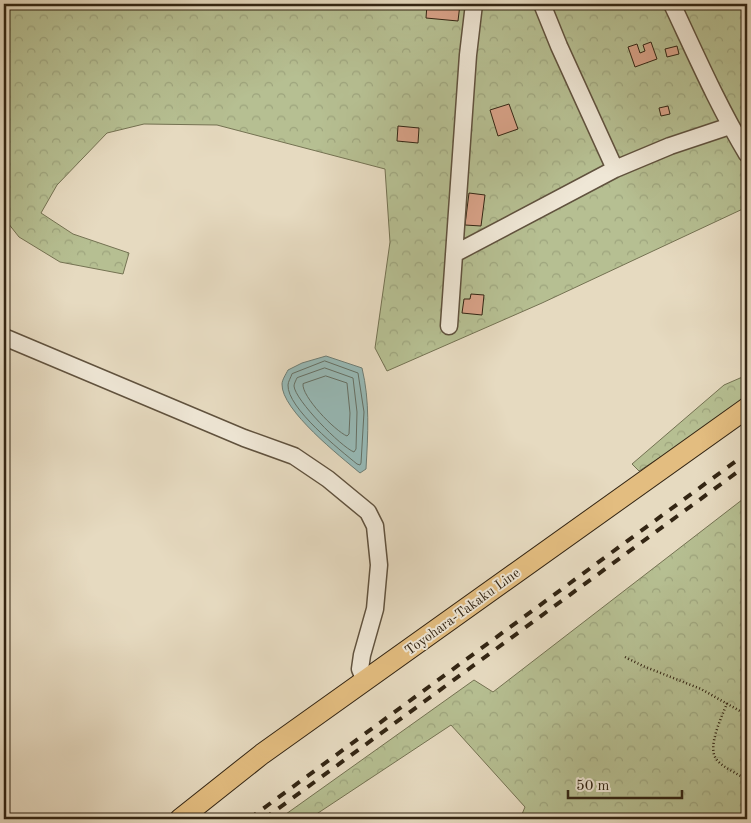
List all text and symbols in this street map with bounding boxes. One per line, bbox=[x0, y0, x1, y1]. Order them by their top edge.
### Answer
street label: Toyohara-Takaku Line bbox=[403, 566, 523, 658]
scale bar bbox=[568, 768, 682, 800]
text: 50 m bbox=[576, 779, 610, 794]

